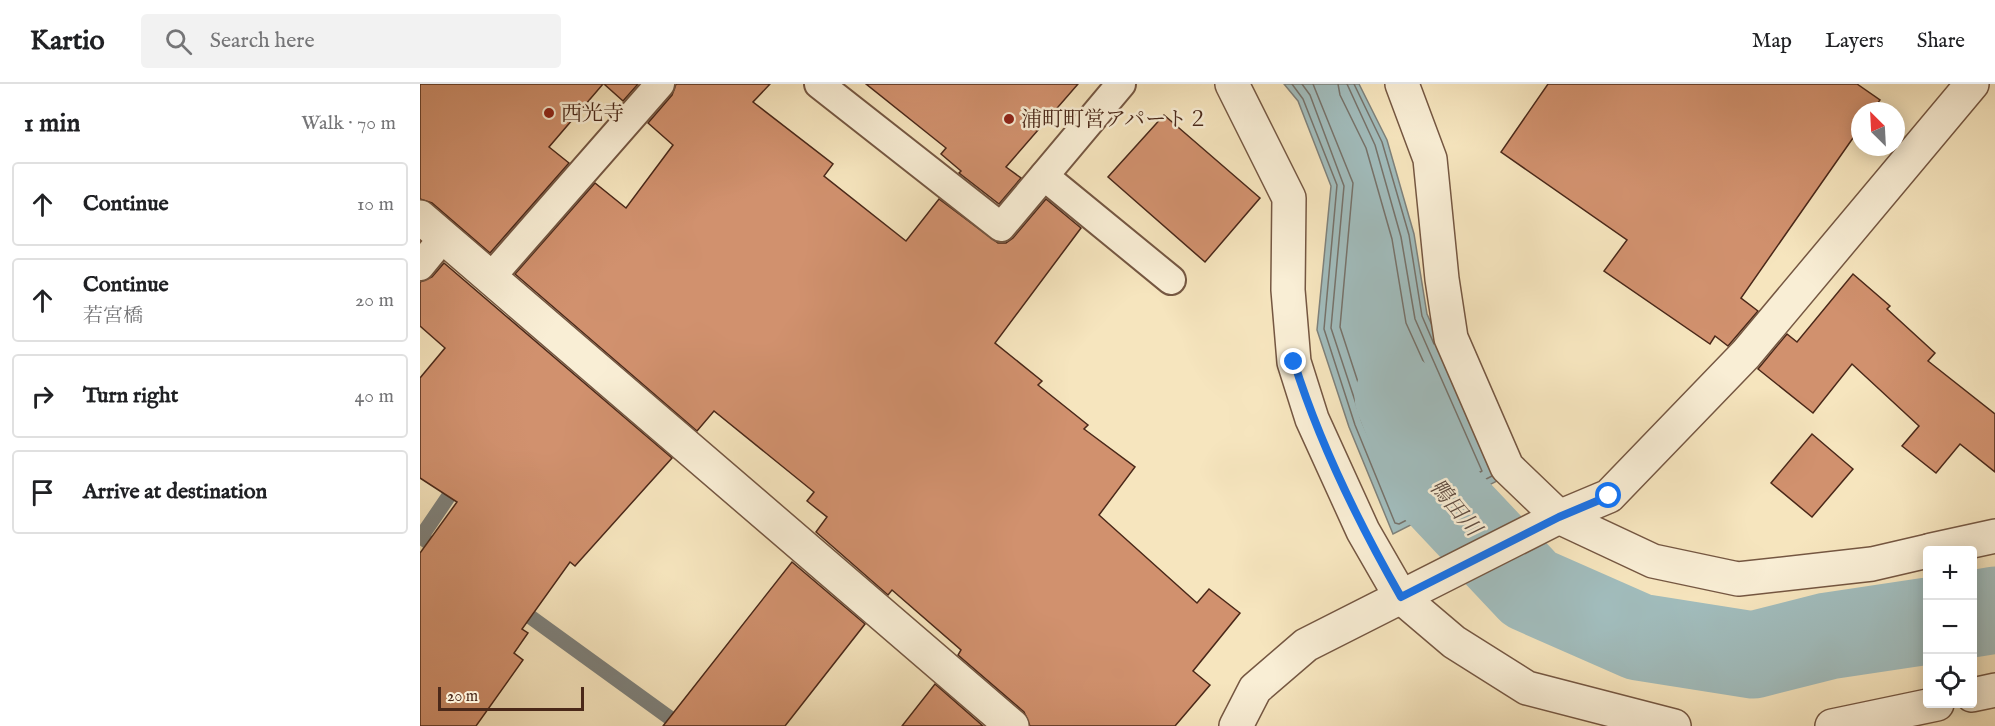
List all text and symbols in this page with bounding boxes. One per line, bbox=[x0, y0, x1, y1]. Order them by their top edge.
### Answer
search box bbox=[141, 14, 561, 68]
text: Kartio bbox=[30, 24, 105, 59]
icon: search bbox=[162, 25, 195, 58]
text: Search here bbox=[210, 27, 315, 55]
text: Map bbox=[1752, 28, 1792, 55]
text: Layers bbox=[1825, 28, 1884, 55]
text: Share bbox=[1917, 28, 1965, 55]
place label: 西光寺 bbox=[561, 101, 624, 128]
north arrow bbox=[1851, 102, 1905, 156]
marker: 西光寺 bbox=[542, 106, 556, 120]
text: 1 min bbox=[24, 107, 80, 140]
place label: 浦町町営アパート２ bbox=[1021, 107, 1208, 134]
text: Walk · 70 m bbox=[301, 111, 396, 136]
marker: 浦町町営アパート２ bbox=[1002, 112, 1016, 126]
icon: ahead bbox=[26, 188, 59, 221]
text: Continue bbox=[83, 190, 169, 218]
text: 10 m bbox=[357, 192, 394, 217]
text: Continue bbox=[83, 271, 169, 299]
icon: ahead bbox=[26, 284, 59, 317]
text: 20 m bbox=[355, 288, 394, 313]
text: 若宮橋 bbox=[83, 304, 143, 329]
route end bbox=[1280, 348, 1306, 374]
icon: right bbox=[26, 380, 59, 413]
text: Turn right bbox=[83, 382, 178, 410]
text: 40 m bbox=[355, 384, 394, 409]
water label: 鴨田川 bbox=[1423, 474, 1488, 544]
icon: arrive bbox=[26, 476, 59, 509]
text: Arrive at destination bbox=[83, 478, 267, 506]
route start bbox=[1595, 482, 1621, 508]
map controls bbox=[1923, 546, 1977, 708]
button: + bbox=[1923, 546, 1977, 600]
button: − bbox=[1923, 600, 1977, 654]
button: locate bbox=[1923, 654, 1977, 708]
scale bar bbox=[438, 684, 584, 712]
text: 20 m bbox=[447, 687, 478, 707]

